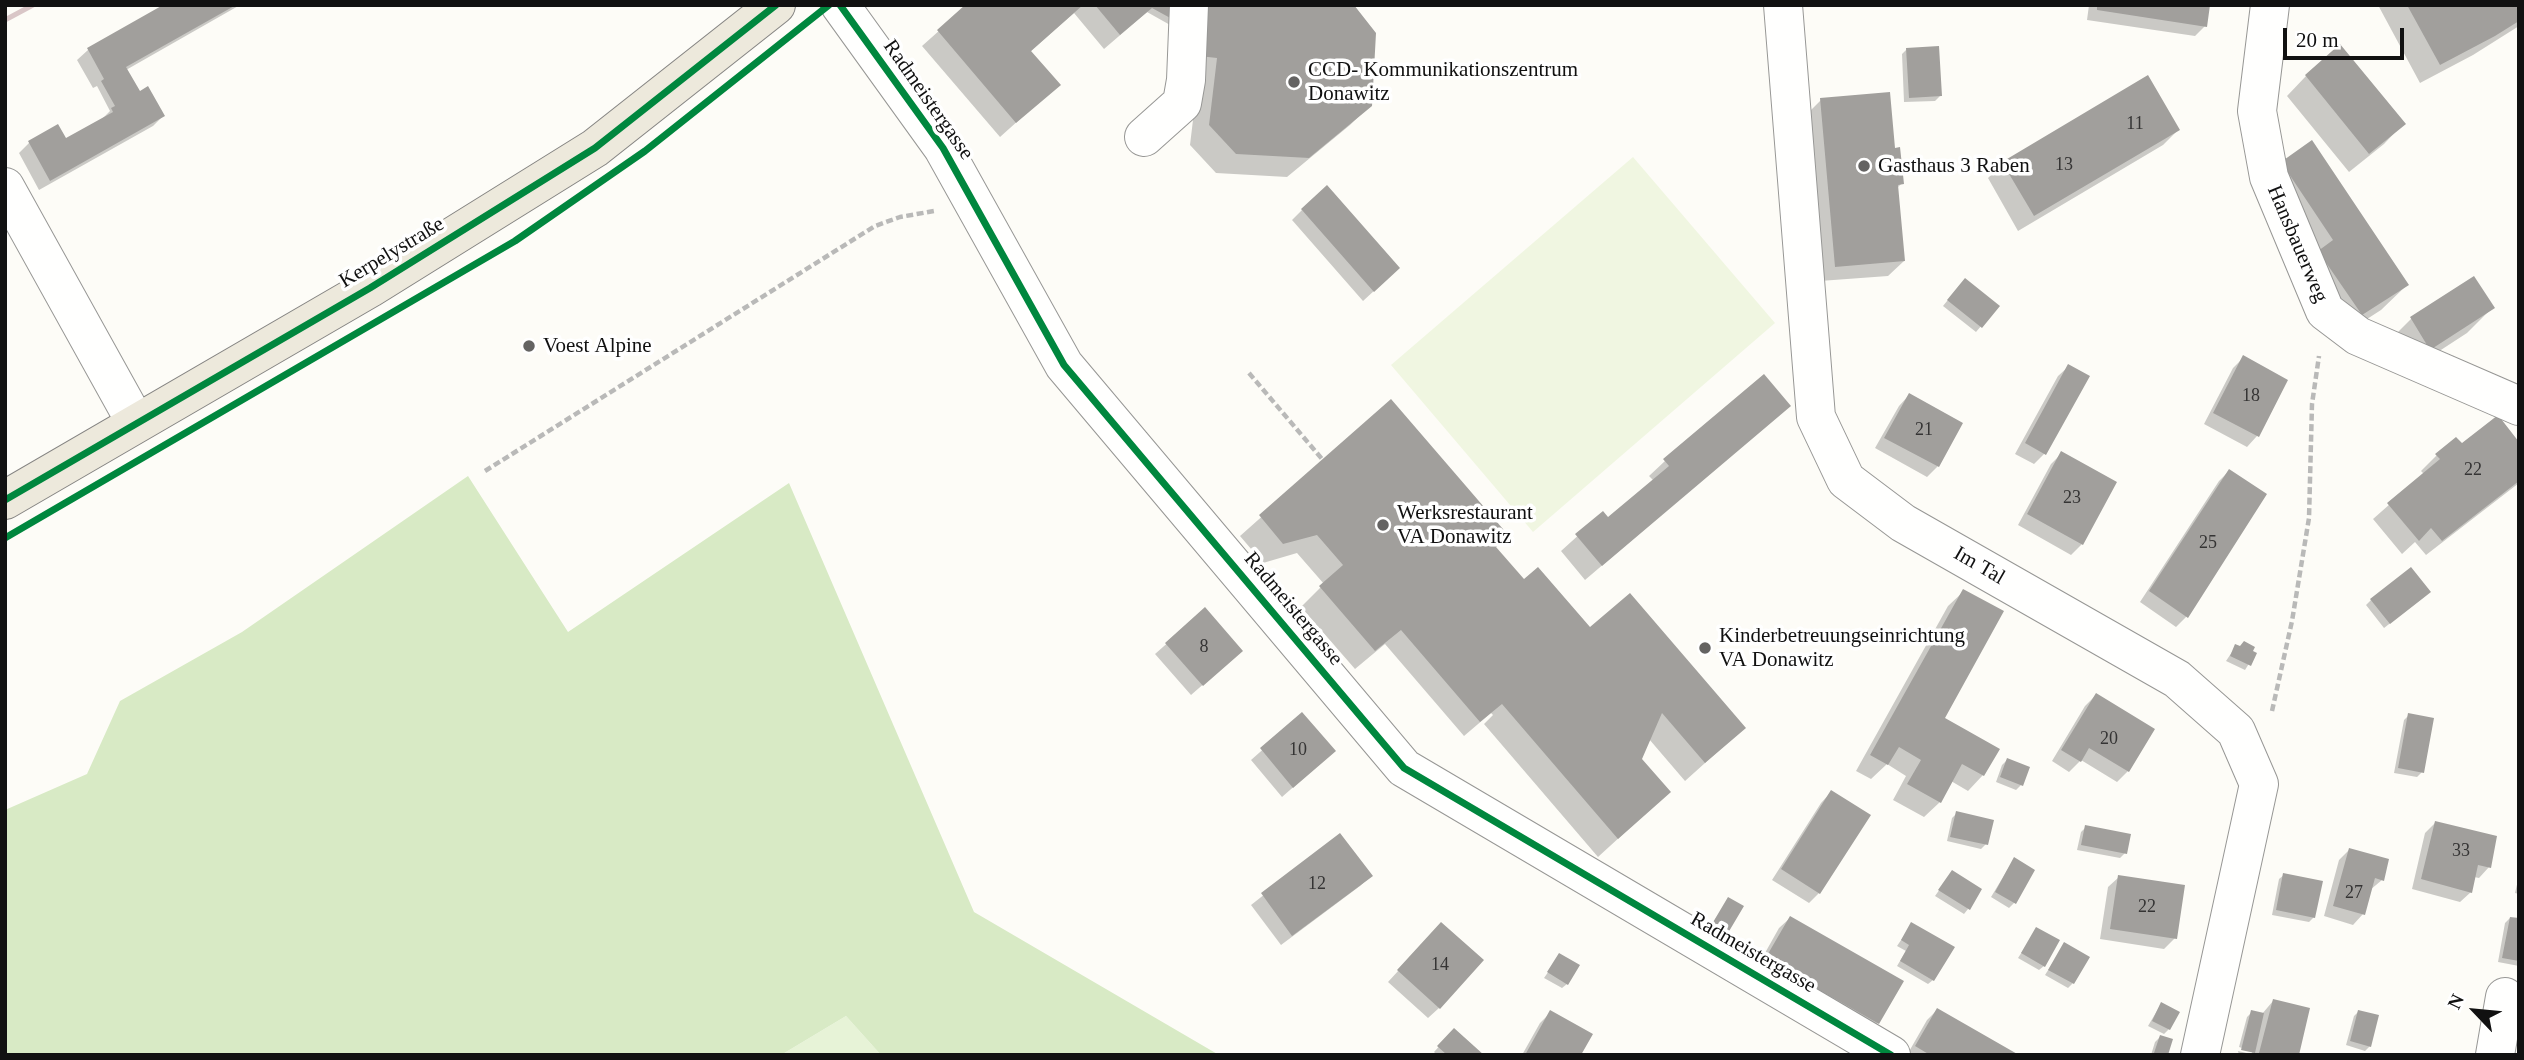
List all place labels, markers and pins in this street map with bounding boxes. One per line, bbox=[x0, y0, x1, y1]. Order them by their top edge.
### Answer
place label: CCD- Kommunikationszentrum Donawitz bbox=[1308, 57, 1578, 107]
marker: CCD- Kommunikationszentrum Donawitz bbox=[1286, 74, 1302, 90]
place label: Gasthaus 3 Raben bbox=[1878, 153, 2030, 179]
marker: Gasthaus 3 Raben bbox=[1856, 158, 1872, 174]
place label: Voest Alpine bbox=[543, 333, 652, 359]
marker: Voest Alpine bbox=[521, 338, 537, 354]
place label: Werksrestaurant VA Donawitz bbox=[1397, 500, 1533, 550]
marker: Werksrestaurant VA Donawitz bbox=[1375, 517, 1391, 533]
place label: Kinderbetreuungseinrichtung VA Donawitz bbox=[1719, 623, 1965, 673]
marker: Kinderbetreuungseinrichtung VA Donawitz bbox=[1697, 640, 1713, 656]

